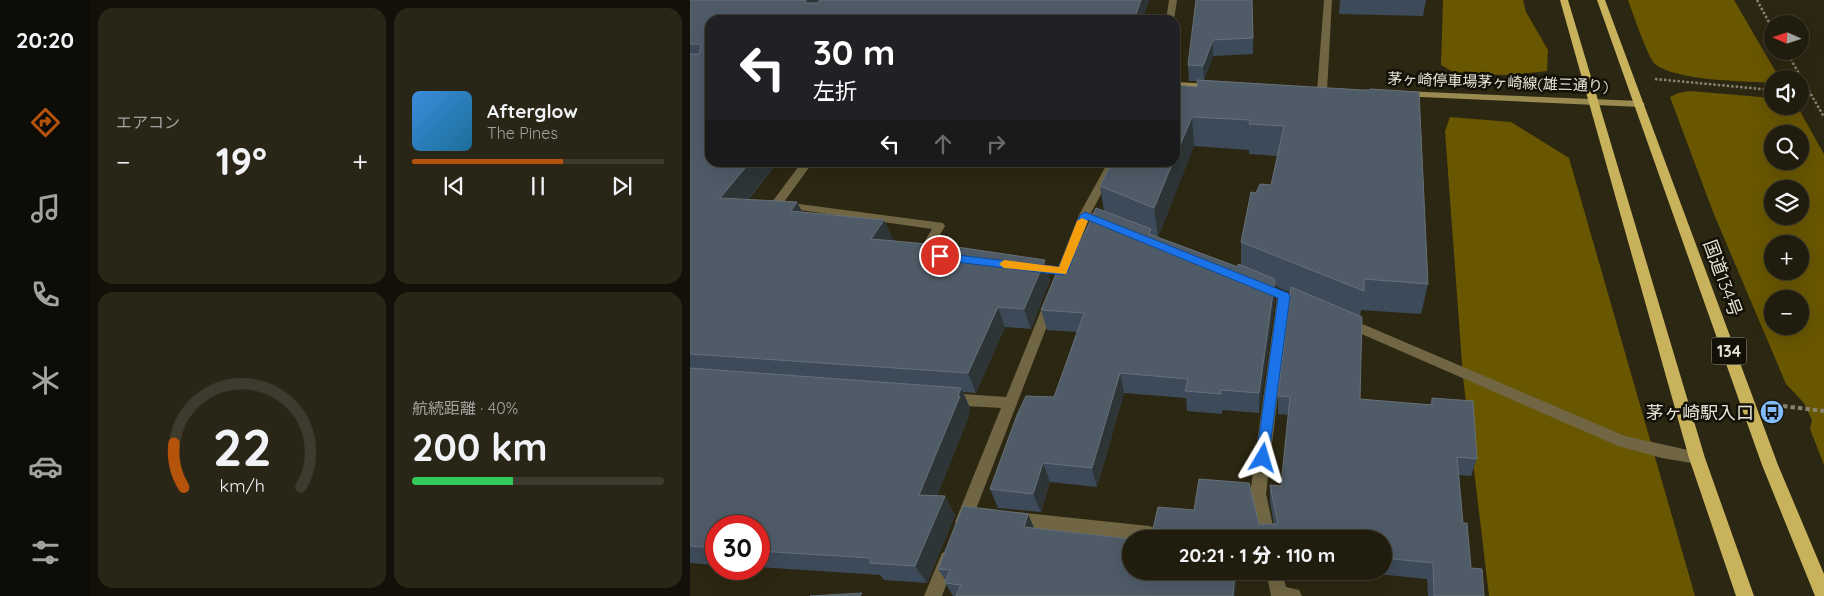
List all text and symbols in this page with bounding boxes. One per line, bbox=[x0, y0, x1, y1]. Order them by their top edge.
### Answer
north arrow bbox=[1764, 15, 1809, 60]
map controls bbox=[1764, 15, 1809, 335]
text: 20:20 bbox=[16, 26, 74, 54]
text: 30 m bbox=[813, 30, 895, 74]
icon: left bbox=[730, 35, 795, 100]
street label: 茅ヶ崎停車場茅ヶ崎線(雄三通り) bbox=[1387, 69, 1609, 95]
button: sound bbox=[1764, 70, 1809, 115]
text: 左折 bbox=[813, 77, 857, 105]
text: Afterglow bbox=[487, 99, 578, 123]
icon: directions bbox=[28, 105, 63, 140]
text: エアコン bbox=[116, 112, 180, 132]
text: The Pines bbox=[487, 123, 558, 143]
button: search bbox=[1764, 125, 1809, 170]
icon: left bbox=[876, 130, 904, 158]
icon: ahead bbox=[929, 130, 957, 158]
icon: right bbox=[982, 130, 1010, 158]
text: 19° bbox=[216, 137, 267, 185]
text: − bbox=[116, 144, 131, 179]
text: + bbox=[352, 144, 368, 179]
icon: previous bbox=[440, 172, 468, 200]
icon: pause bbox=[524, 172, 552, 200]
icon: next bbox=[608, 172, 636, 200]
button: layers bbox=[1764, 180, 1809, 225]
icon: music bbox=[28, 191, 63, 226]
pin bbox=[919, 235, 961, 277]
button: + bbox=[1764, 235, 1809, 280]
street label: 国道134号 bbox=[1699, 237, 1747, 319]
icon: arrive bbox=[926, 242, 954, 270]
icon: phone bbox=[28, 277, 63, 312]
button: − bbox=[1764, 290, 1809, 335]
road number: 134 bbox=[1712, 338, 1746, 364]
icon: climate bbox=[28, 363, 63, 398]
text: 航続距離 · 40% bbox=[412, 398, 518, 418]
bus stop icon: 茅ヶ崎駅入口 bbox=[1759, 399, 1785, 425]
place label: 茅ヶ崎駅入口 bbox=[1646, 401, 1754, 424]
text: 22 bbox=[212, 414, 272, 479]
text: 200 km bbox=[412, 423, 548, 471]
position arrow bbox=[1236, 431, 1288, 483]
icon: car bbox=[28, 449, 63, 484]
text: km/h bbox=[219, 474, 265, 496]
speed limit sign: 30 bbox=[705, 515, 770, 580]
icon: filters bbox=[28, 535, 63, 570]
text: 20:21 · 1 分 · 110 m bbox=[1179, 543, 1335, 567]

